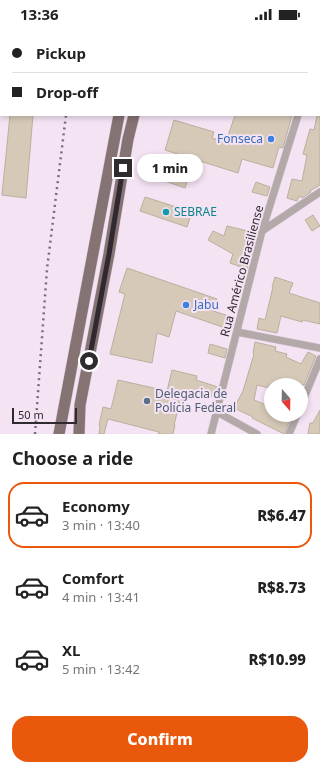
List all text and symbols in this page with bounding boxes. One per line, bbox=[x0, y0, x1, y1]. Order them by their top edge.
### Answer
text: 13:36 bbox=[20, 4, 59, 24]
text: Pickup bbox=[36, 43, 86, 63]
text: Drop-off bbox=[36, 82, 98, 102]
place label: Fonseca bbox=[217, 130, 263, 147]
marker: Fonseca bbox=[266, 134, 276, 144]
callout: 1 min bbox=[137, 154, 203, 182]
route end bbox=[114, 159, 132, 177]
text: 1 min bbox=[152, 159, 188, 177]
place label: SEBRAE bbox=[174, 203, 217, 220]
street label: Rua Américo Brasiliense bbox=[216, 203, 267, 339]
marker: SEBRAE bbox=[161, 207, 171, 217]
place label: Jabu bbox=[193, 296, 219, 313]
marker: Jabu bbox=[181, 300, 191, 310]
route start bbox=[80, 352, 98, 370]
north arrow bbox=[264, 378, 308, 422]
map controls bbox=[264, 378, 308, 422]
place label: Delegacia de Polícia Federal bbox=[155, 385, 236, 416]
marker: Delegacia de Polícia Federal bbox=[142, 396, 152, 406]
scale bar bbox=[12, 406, 77, 425]
text: 50 m bbox=[18, 407, 44, 422]
text: Choose a ride bbox=[12, 446, 133, 470]
text: Economy bbox=[62, 496, 130, 516]
icon: car bbox=[14, 497, 50, 533]
text: R$6.47 bbox=[257, 505, 306, 525]
text: 3 min · 13:40 bbox=[62, 516, 140, 534]
text: Comfort bbox=[62, 568, 124, 588]
icon: car bbox=[14, 569, 50, 605]
text: R$8.73 bbox=[257, 577, 306, 597]
text: 4 min · 13:41 bbox=[62, 588, 140, 606]
text: XL bbox=[62, 640, 80, 660]
icon: car bbox=[14, 641, 50, 677]
text: R$10.99 bbox=[248, 649, 306, 669]
text: 5 min · 13:42 bbox=[62, 660, 140, 678]
button: Confirm bbox=[12, 716, 308, 762]

